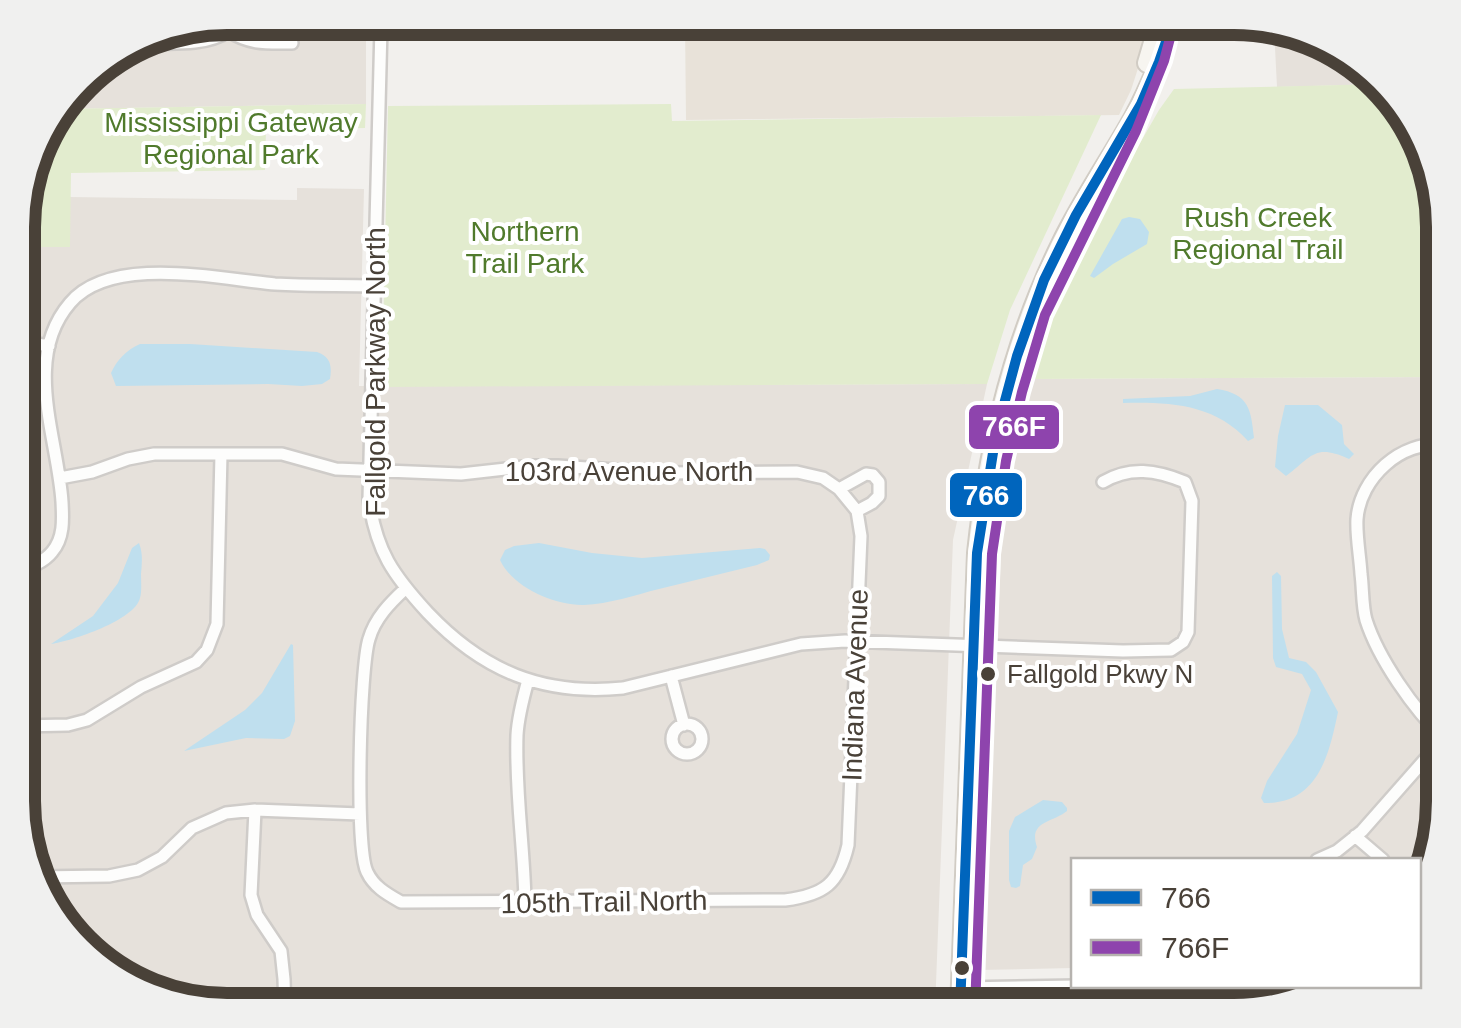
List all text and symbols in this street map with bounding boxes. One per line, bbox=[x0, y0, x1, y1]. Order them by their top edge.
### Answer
park label: Mississippi Gateway Regional Park bbox=[104, 107, 358, 170]
park label: Rush Creek Regional Trail bbox=[1172, 202, 1344, 265]
park label: Northern Trail Park bbox=[466, 216, 585, 279]
street label: Fallgold Parkway North bbox=[360, 227, 391, 517]
line badge: 766F bbox=[967, 403, 1061, 451]
text: 766F bbox=[982, 411, 1046, 442]
street label: 103rd Avenue North bbox=[505, 456, 753, 487]
line badge: 766 bbox=[948, 471, 1024, 519]
text: 766 bbox=[963, 480, 1009, 511]
street label: Indiana Avenue bbox=[836, 588, 874, 782]
place label: Fallgold Pkwy N bbox=[1007, 659, 1193, 689]
marker: Fallgold Pkwy N bbox=[978, 664, 998, 684]
legend bbox=[1071, 858, 1421, 988]
text: 766 bbox=[1161, 881, 1211, 914]
street label: 105th Trail North bbox=[500, 885, 708, 919]
text: 766F bbox=[1161, 931, 1229, 964]
unlabelled marker bbox=[952, 958, 972, 978]

